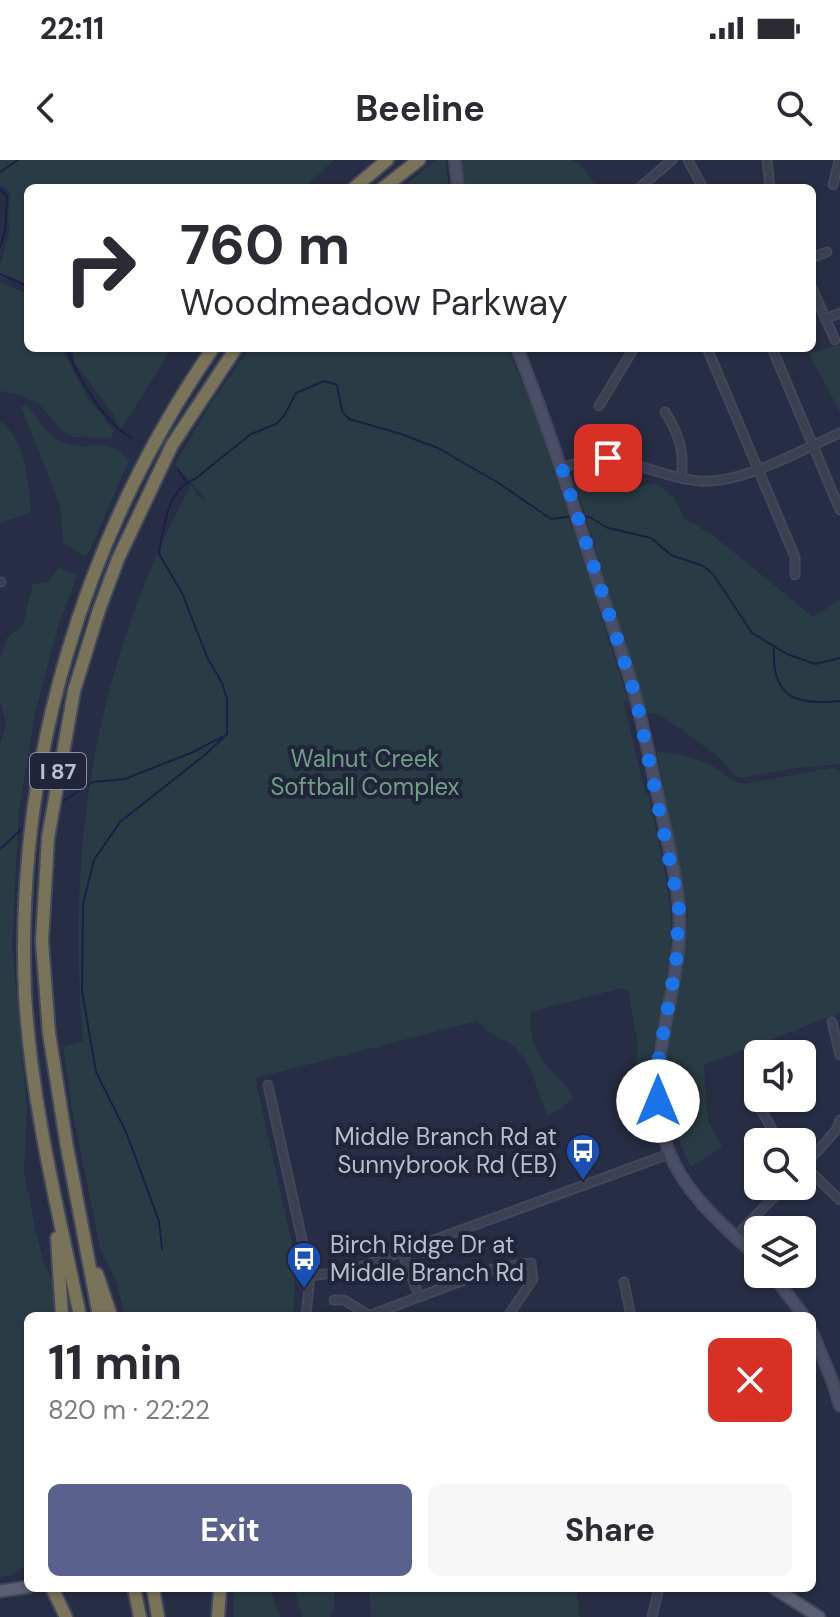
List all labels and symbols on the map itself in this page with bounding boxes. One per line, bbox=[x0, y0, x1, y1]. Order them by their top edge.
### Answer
pin bbox=[574, 424, 642, 492]
park label: Walnut Creek Softball Complex bbox=[270, 743, 460, 802]
road number: I 87 bbox=[30, 753, 86, 789]
position arrow bbox=[616, 1059, 700, 1143]
place label: Middle Branch Rd at Sunnybrook Rd (EB) bbox=[334, 1121, 557, 1180]
bus stop icon: Middle Branch Rd at Sunnybrook Rd (EB) bbox=[564, 1132, 602, 1182]
place label: Birch Ridge Dr at Middle Branch Rd bbox=[330, 1229, 524, 1288]
bus stop icon: Birch Ridge Dr at Middle Branch Rd bbox=[285, 1240, 323, 1290]

